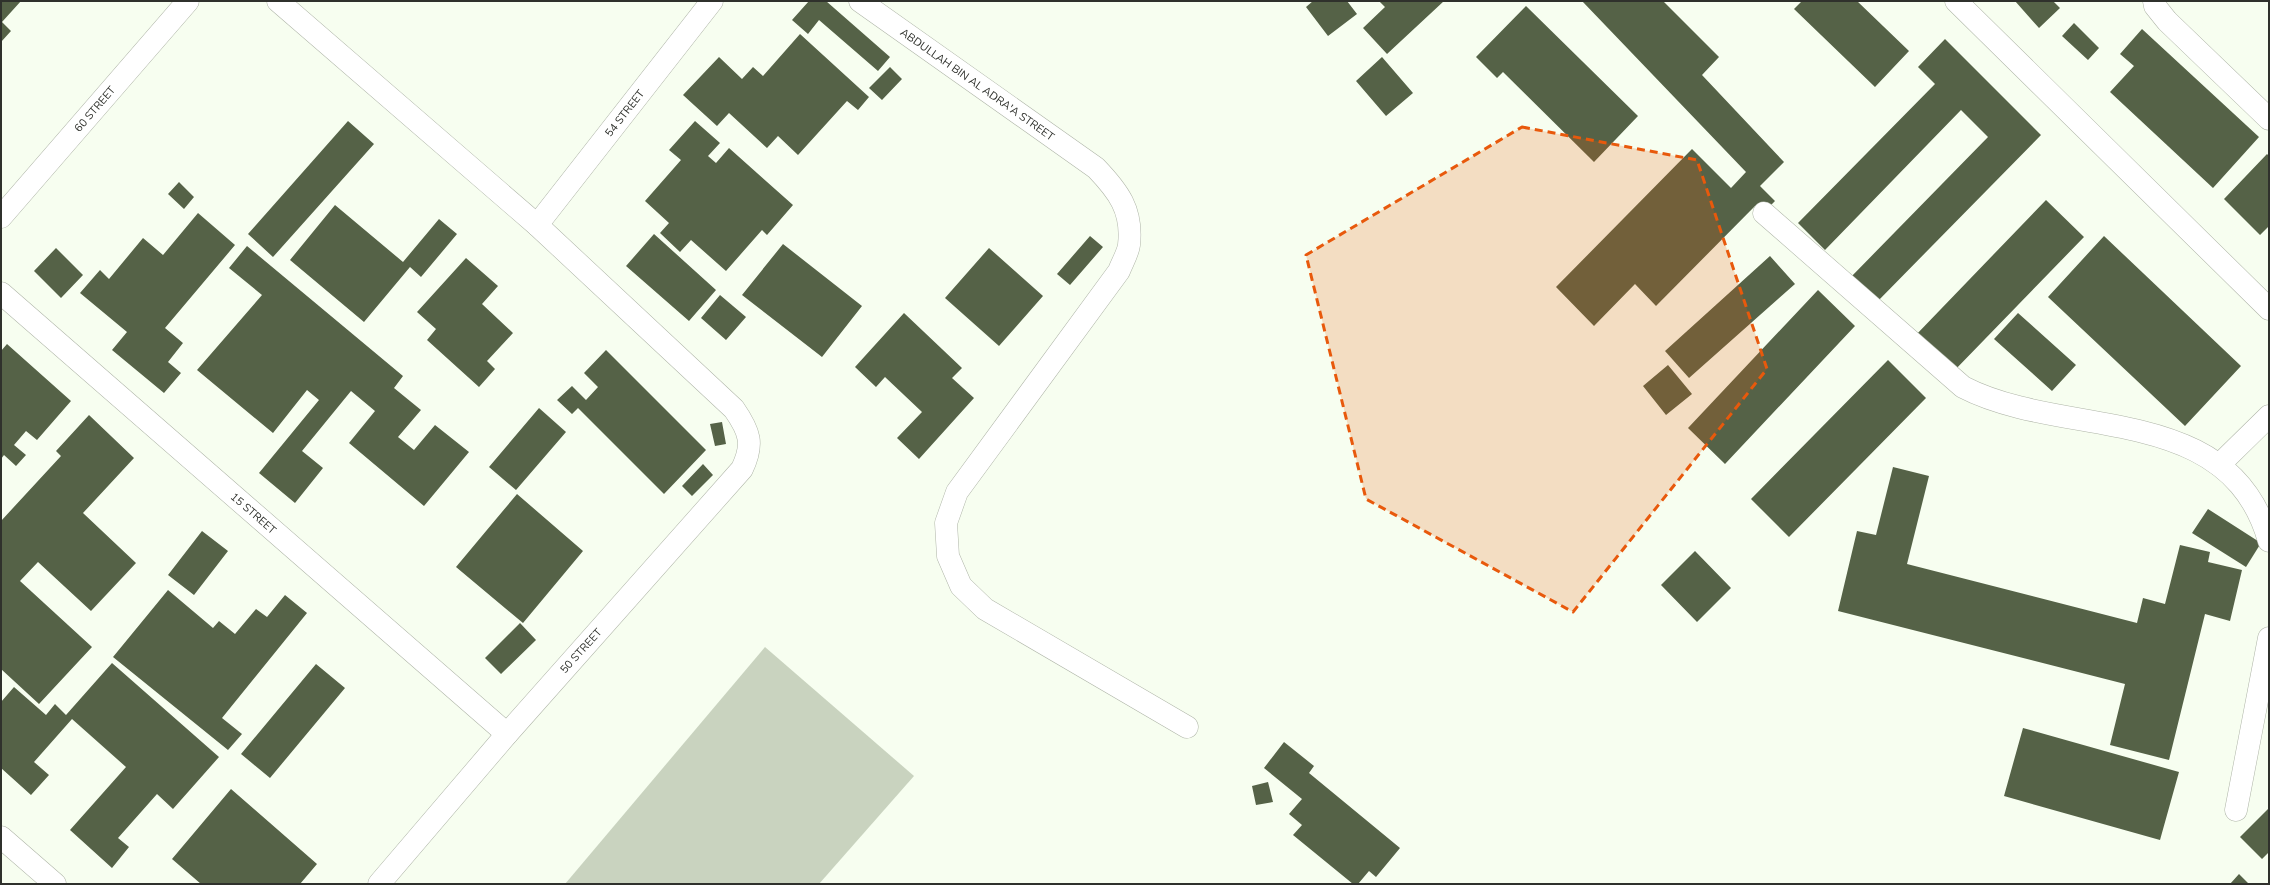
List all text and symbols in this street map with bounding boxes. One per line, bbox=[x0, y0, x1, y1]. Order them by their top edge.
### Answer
street label: ABDULLAH BIN AL ADRA'A STREET bbox=[898, 25, 1058, 144]
street label: 60 STREET bbox=[71, 83, 119, 135]
street label: 54 STREET bbox=[601, 86, 648, 140]
street label: 15 STREET bbox=[228, 489, 280, 537]
street label: 50 STREET bbox=[557, 625, 606, 677]

